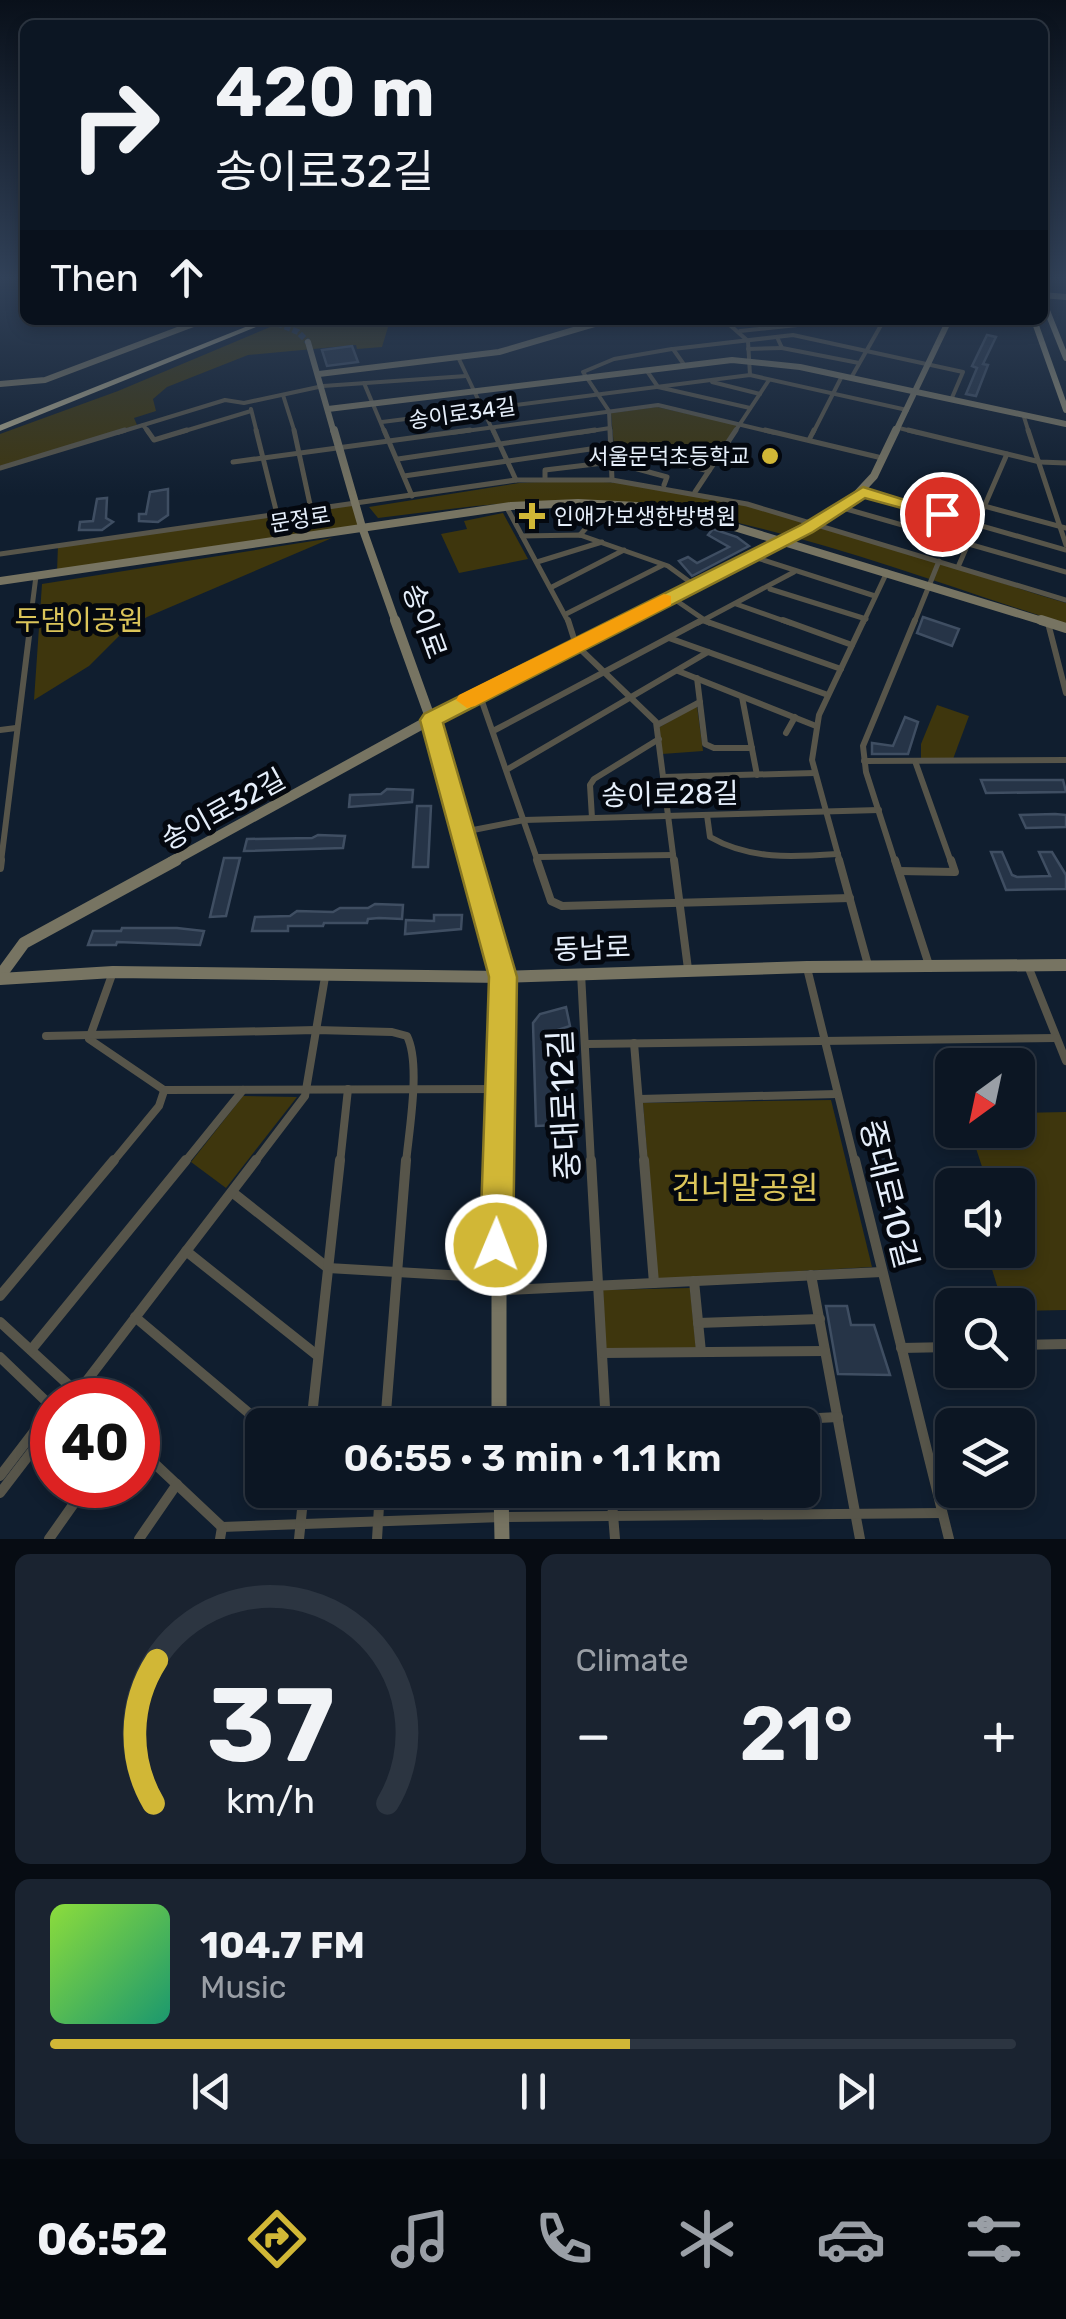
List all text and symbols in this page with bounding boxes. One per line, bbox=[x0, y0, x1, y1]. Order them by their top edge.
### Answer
text: 420 m bbox=[215, 51, 435, 134]
icon: right bbox=[50, 60, 180, 190]
text: 송이로32길 bbox=[215, 145, 434, 198]
icon: ahead bbox=[159, 250, 214, 305]
text: Then bbox=[50, 255, 139, 301]
street label: 송이로34길 bbox=[407, 393, 517, 434]
place label: 서울문덕초등학교 bbox=[588, 443, 750, 470]
marker: 서울문덕초등학교 bbox=[759, 445, 781, 467]
pin bbox=[900, 472, 985, 557]
icon: arrive bbox=[915, 487, 970, 542]
street label: 문정로 bbox=[268, 501, 332, 538]
marker: 인애가보생한방병원 bbox=[519, 503, 545, 529]
place label: 인애가보생한방병원 bbox=[554, 503, 736, 530]
street label: 송이로 bbox=[396, 579, 453, 663]
park label: 두댐이공원 bbox=[15, 604, 143, 637]
street label: 송이로32길 bbox=[156, 762, 291, 857]
street label: 송이로28길 bbox=[601, 777, 739, 812]
street label: 동남로 bbox=[553, 931, 631, 966]
street label: 중대로12길 bbox=[541, 1029, 587, 1181]
north arrow bbox=[935, 1048, 1035, 1148]
map controls bbox=[935, 1048, 1035, 1508]
street label: 중대로10길 bbox=[852, 1116, 926, 1272]
button: sound bbox=[935, 1168, 1035, 1268]
park label: 건너말공원 bbox=[671, 1169, 819, 1207]
position arrow bbox=[444, 1193, 548, 1297]
button: search bbox=[935, 1288, 1035, 1388]
speed limit sign: 40 bbox=[30, 1378, 160, 1508]
button: layers bbox=[935, 1408, 1035, 1508]
text: 06:55 · 3 min · 1.1 km bbox=[344, 1435, 721, 1481]
text: Climate bbox=[576, 1641, 689, 1679]
text: 37 bbox=[206, 1664, 334, 1787]
text: 21° bbox=[740, 1690, 853, 1779]
text: − bbox=[576, 1703, 611, 1768]
text: + bbox=[982, 1703, 1016, 1768]
text: km/h bbox=[226, 1780, 315, 1822]
text: 104.7 FM bbox=[200, 1922, 365, 1968]
text: Music bbox=[200, 1968, 286, 2006]
icon: previous bbox=[184, 2064, 239, 2119]
icon: pause bbox=[506, 2064, 561, 2119]
icon: next bbox=[828, 2064, 883, 2119]
icon: directions bbox=[242, 2204, 312, 2274]
icon: music bbox=[385, 2204, 455, 2274]
icon: phone bbox=[529, 2204, 599, 2274]
icon: climate bbox=[672, 2204, 742, 2274]
icon: car bbox=[816, 2204, 886, 2274]
icon: filters bbox=[959, 2204, 1029, 2274]
text: 06:52 bbox=[37, 2213, 168, 2266]

